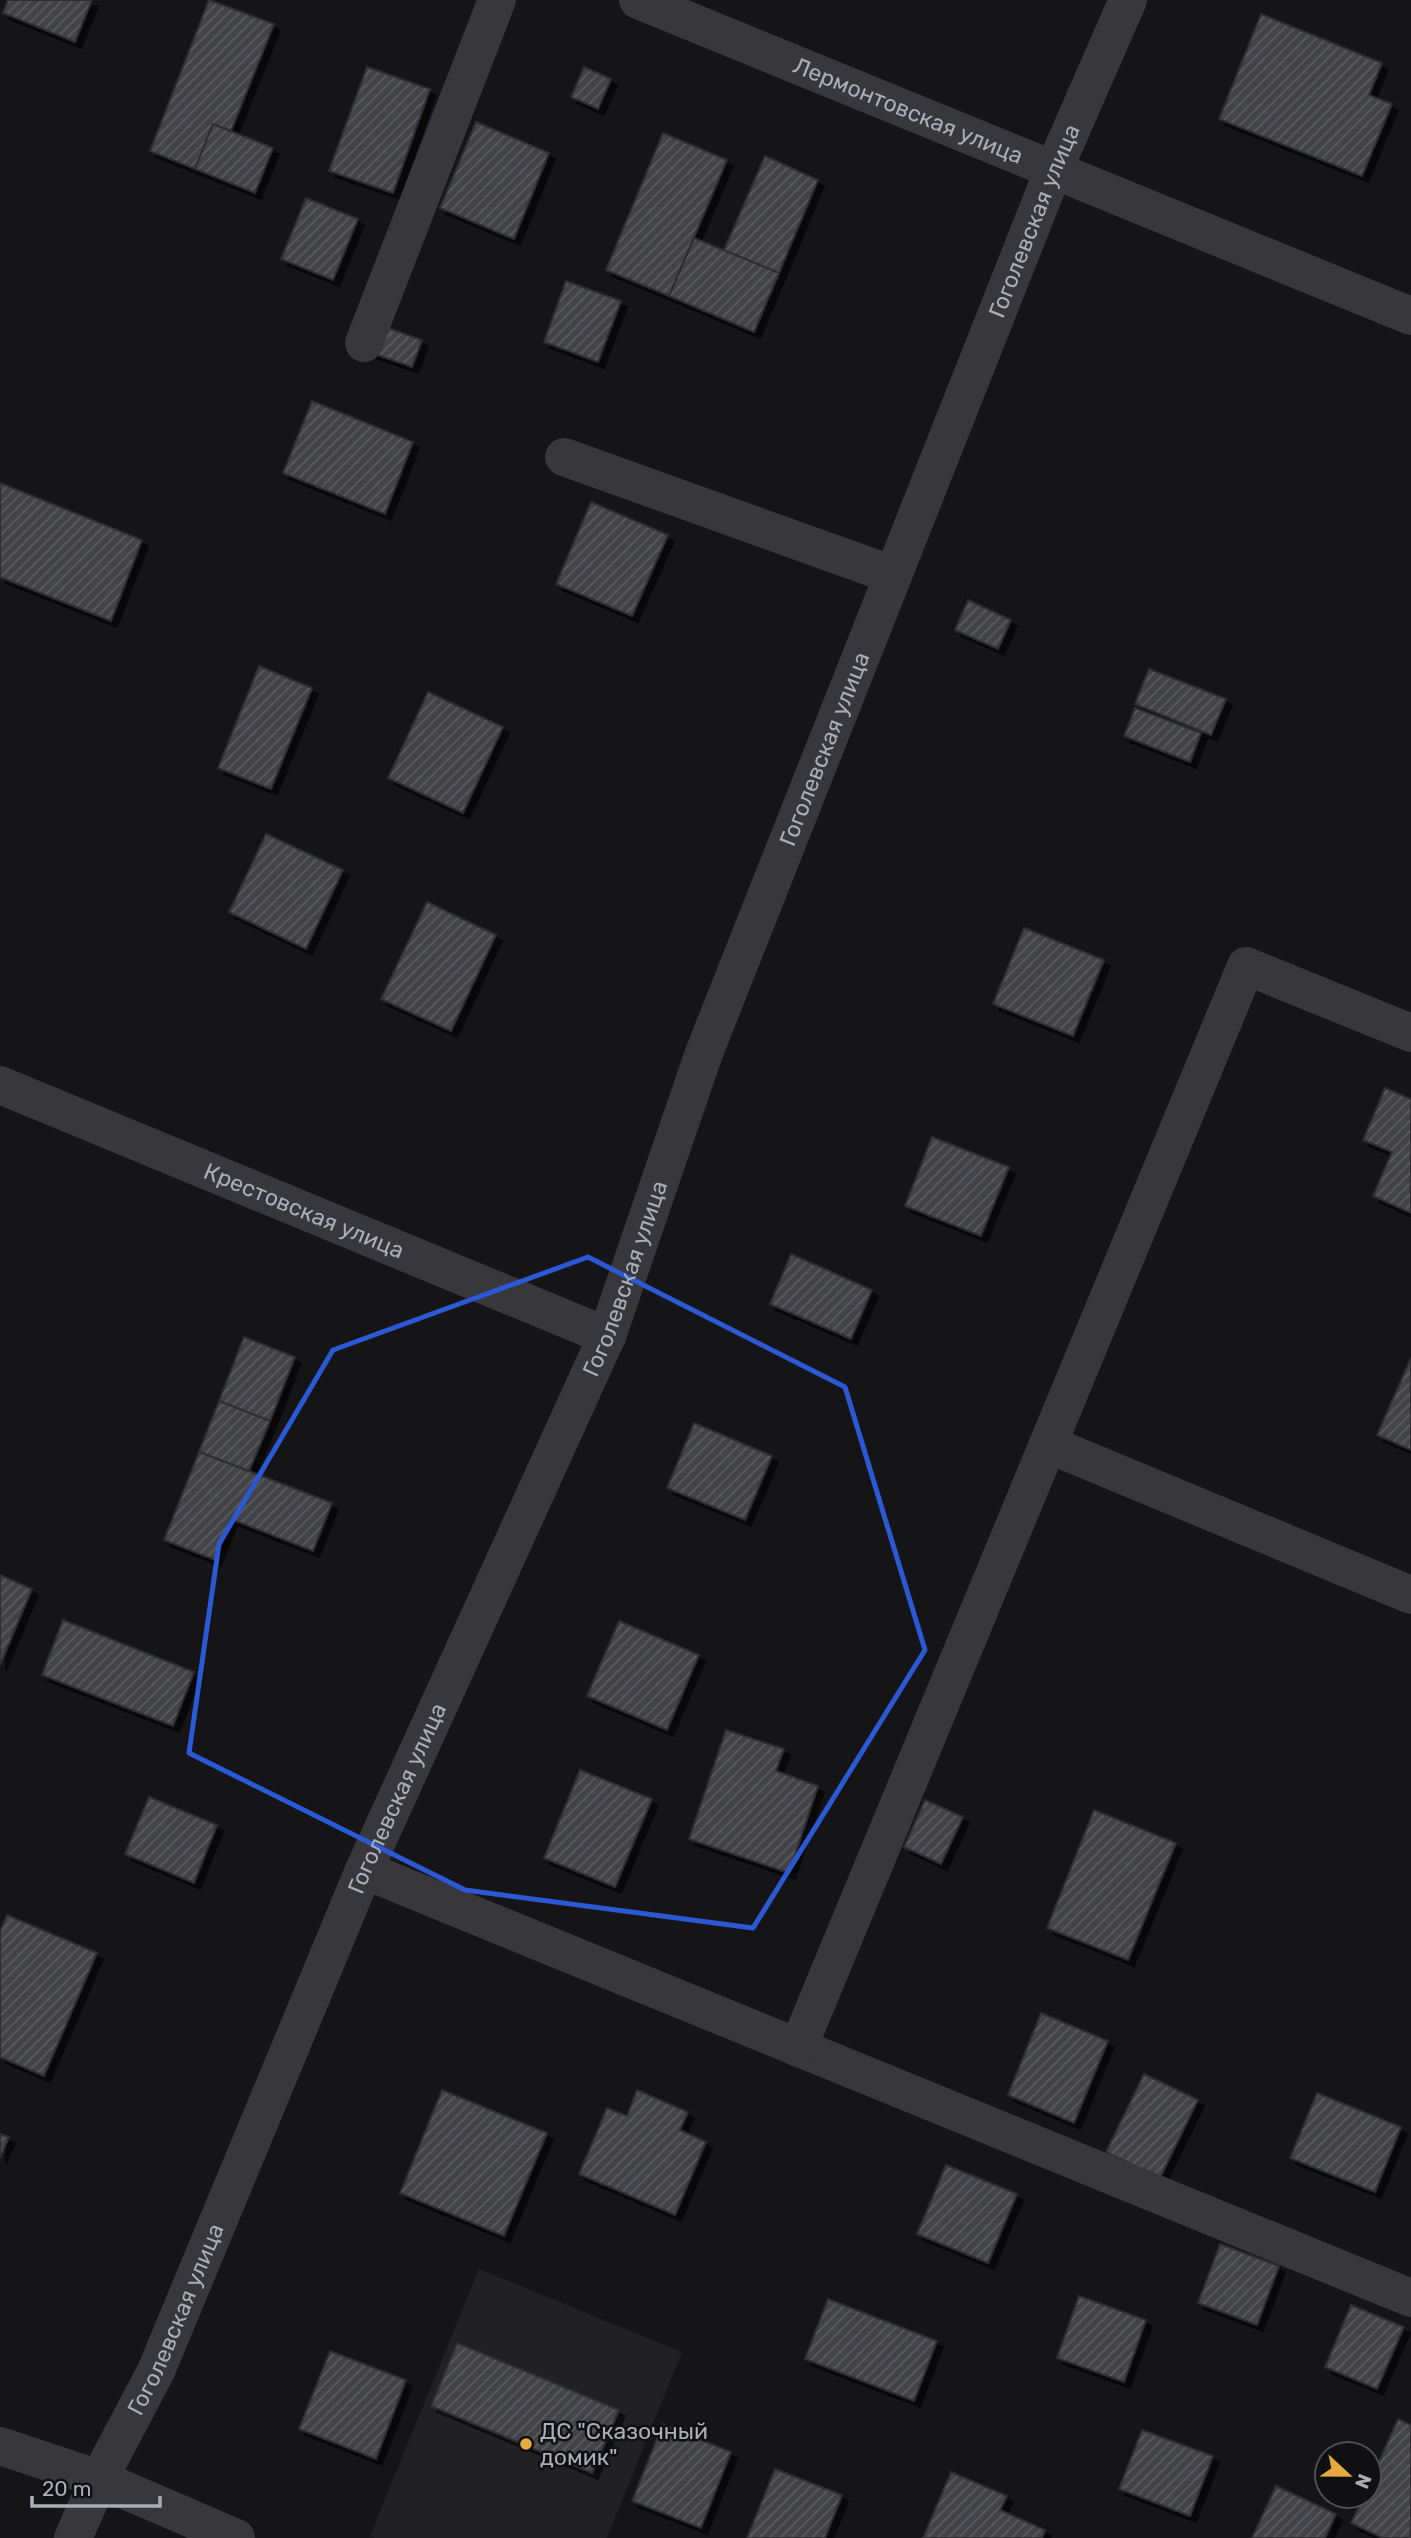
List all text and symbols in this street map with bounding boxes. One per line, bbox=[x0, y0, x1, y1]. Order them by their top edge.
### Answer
street label: Лермонтовская улица bbox=[789, 51, 1027, 170]
street label: Гоголевская улица bbox=[983, 120, 1086, 322]
street label: Гоголевская улица bbox=[773, 648, 875, 850]
street label: Крестовская улица bbox=[200, 1157, 408, 1265]
street label: Гоголевская улица bbox=[576, 1177, 673, 1381]
street label: Гоголевская улица bbox=[342, 1698, 452, 1898]
street label: Гоголевская улица bbox=[121, 2219, 230, 2420]
place label: ДС "Сказочный домик" bbox=[540, 2417, 708, 2471]
marker: ДС "Сказочный домик" bbox=[518, 2436, 534, 2452]
north arrow bbox=[1313, 2440, 1383, 2510]
scale bar bbox=[32, 2464, 159, 2508]
text: N bbox=[1350, 2471, 1377, 2492]
text: 20 m bbox=[42, 2476, 91, 2501]

